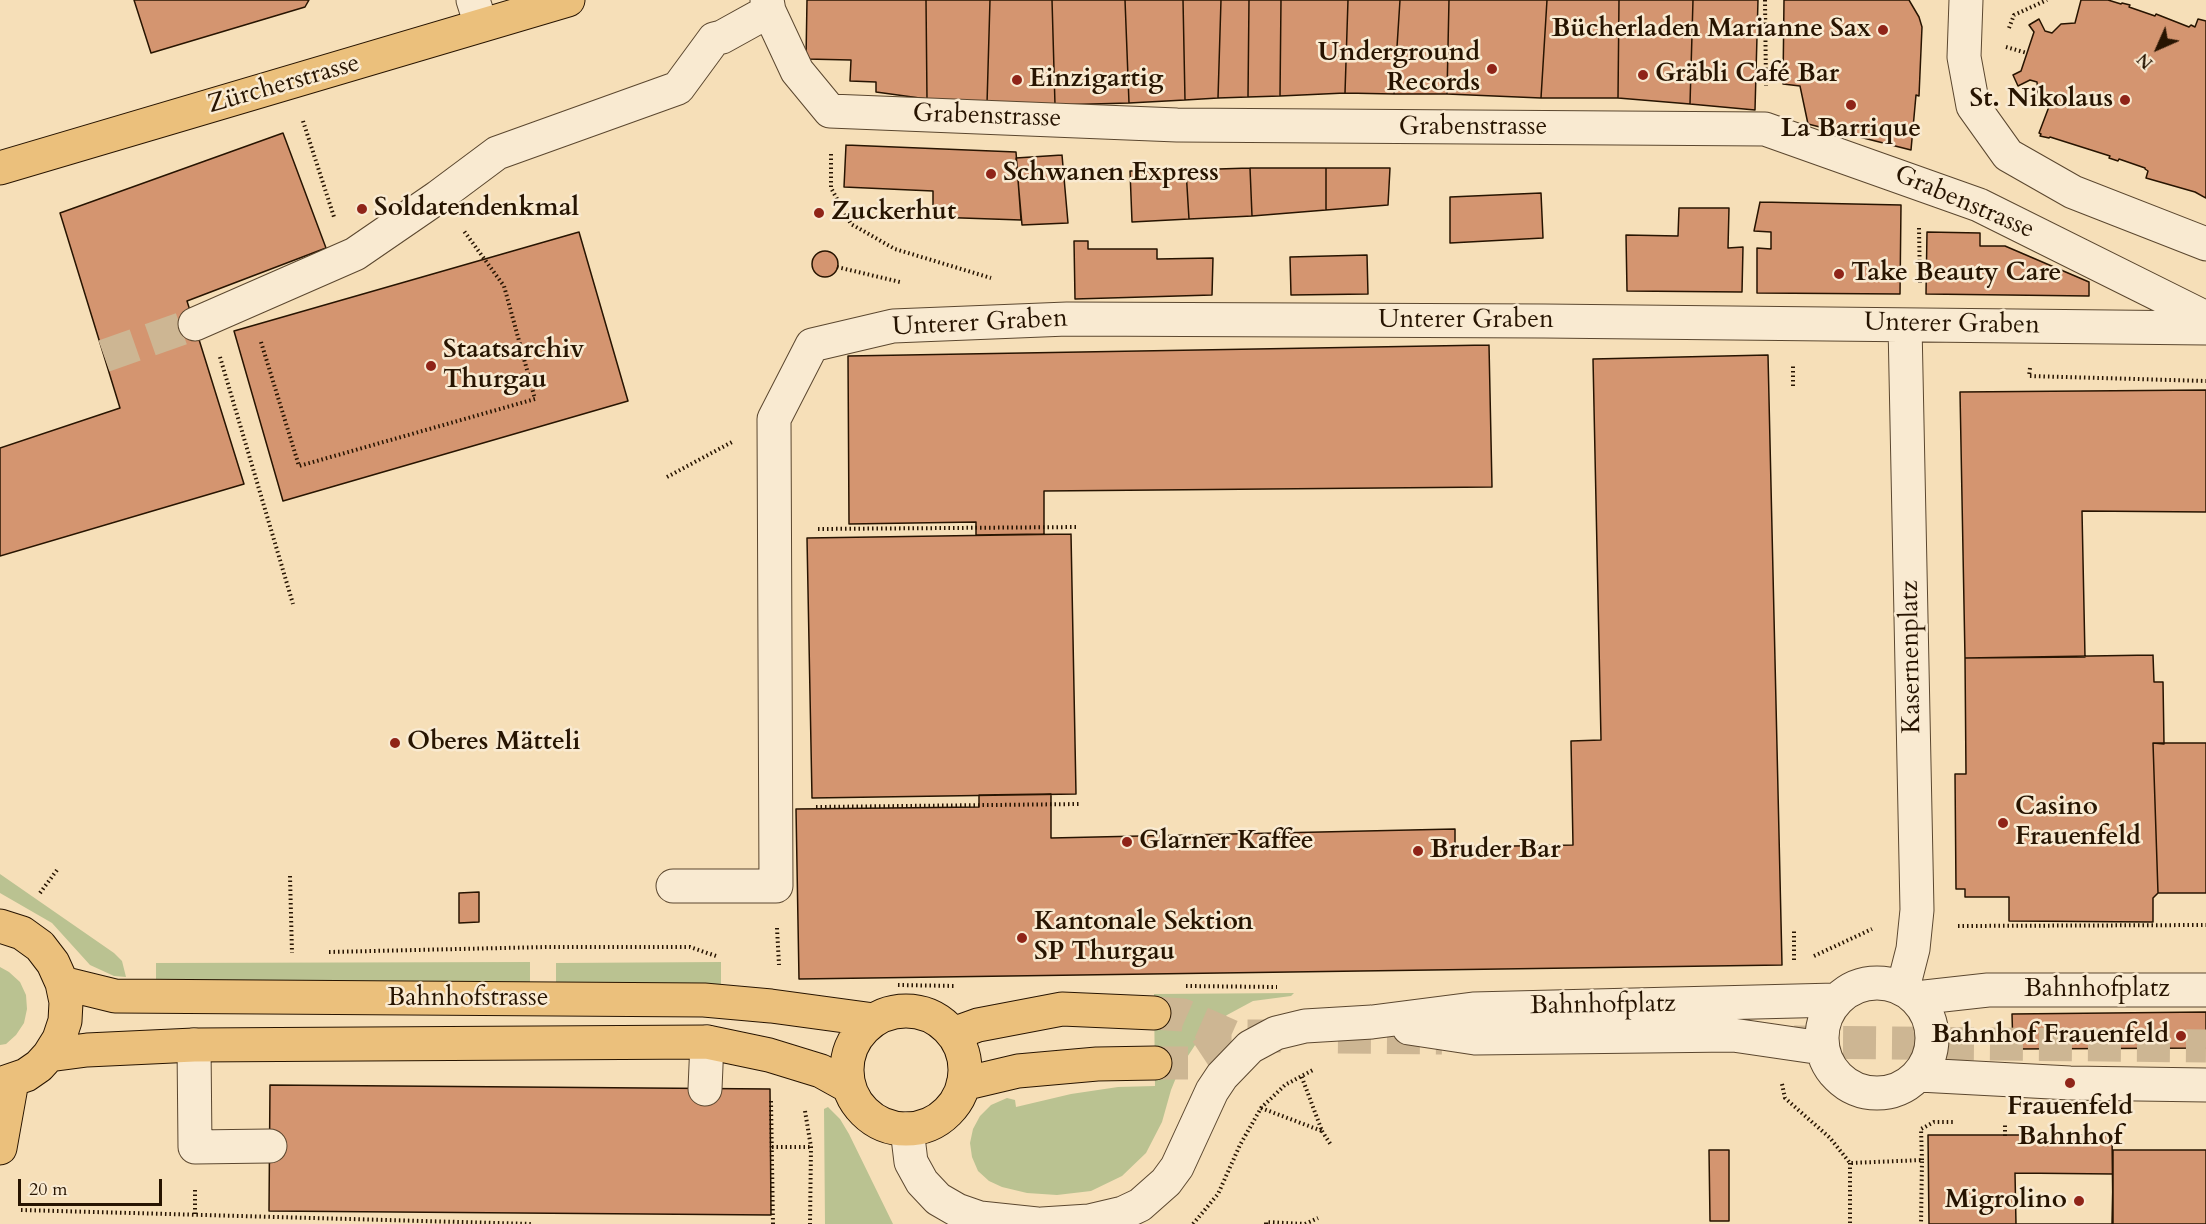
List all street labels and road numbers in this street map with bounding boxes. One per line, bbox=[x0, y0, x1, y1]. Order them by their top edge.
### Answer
street label: Zürcherstrasse bbox=[204, 48, 364, 122]
street label: Grabenstrasse bbox=[912, 99, 1062, 135]
street label: Grabenstrasse bbox=[1399, 112, 1547, 144]
street label: Grabenstrasse bbox=[1889, 160, 2039, 246]
street label: Unterer Graben bbox=[891, 304, 1069, 344]
street label: Unterer Graben bbox=[1378, 305, 1554, 337]
street label: Unterer Graben bbox=[1864, 308, 2040, 342]
street label: Kasernenplatz bbox=[1895, 580, 1929, 734]
street label: Bahnhofplatz bbox=[2024, 974, 2170, 1006]
street label: Bahnhofstrasse bbox=[387, 983, 549, 1015]
street label: Bahnhofplatz bbox=[1530, 989, 1676, 1023]

